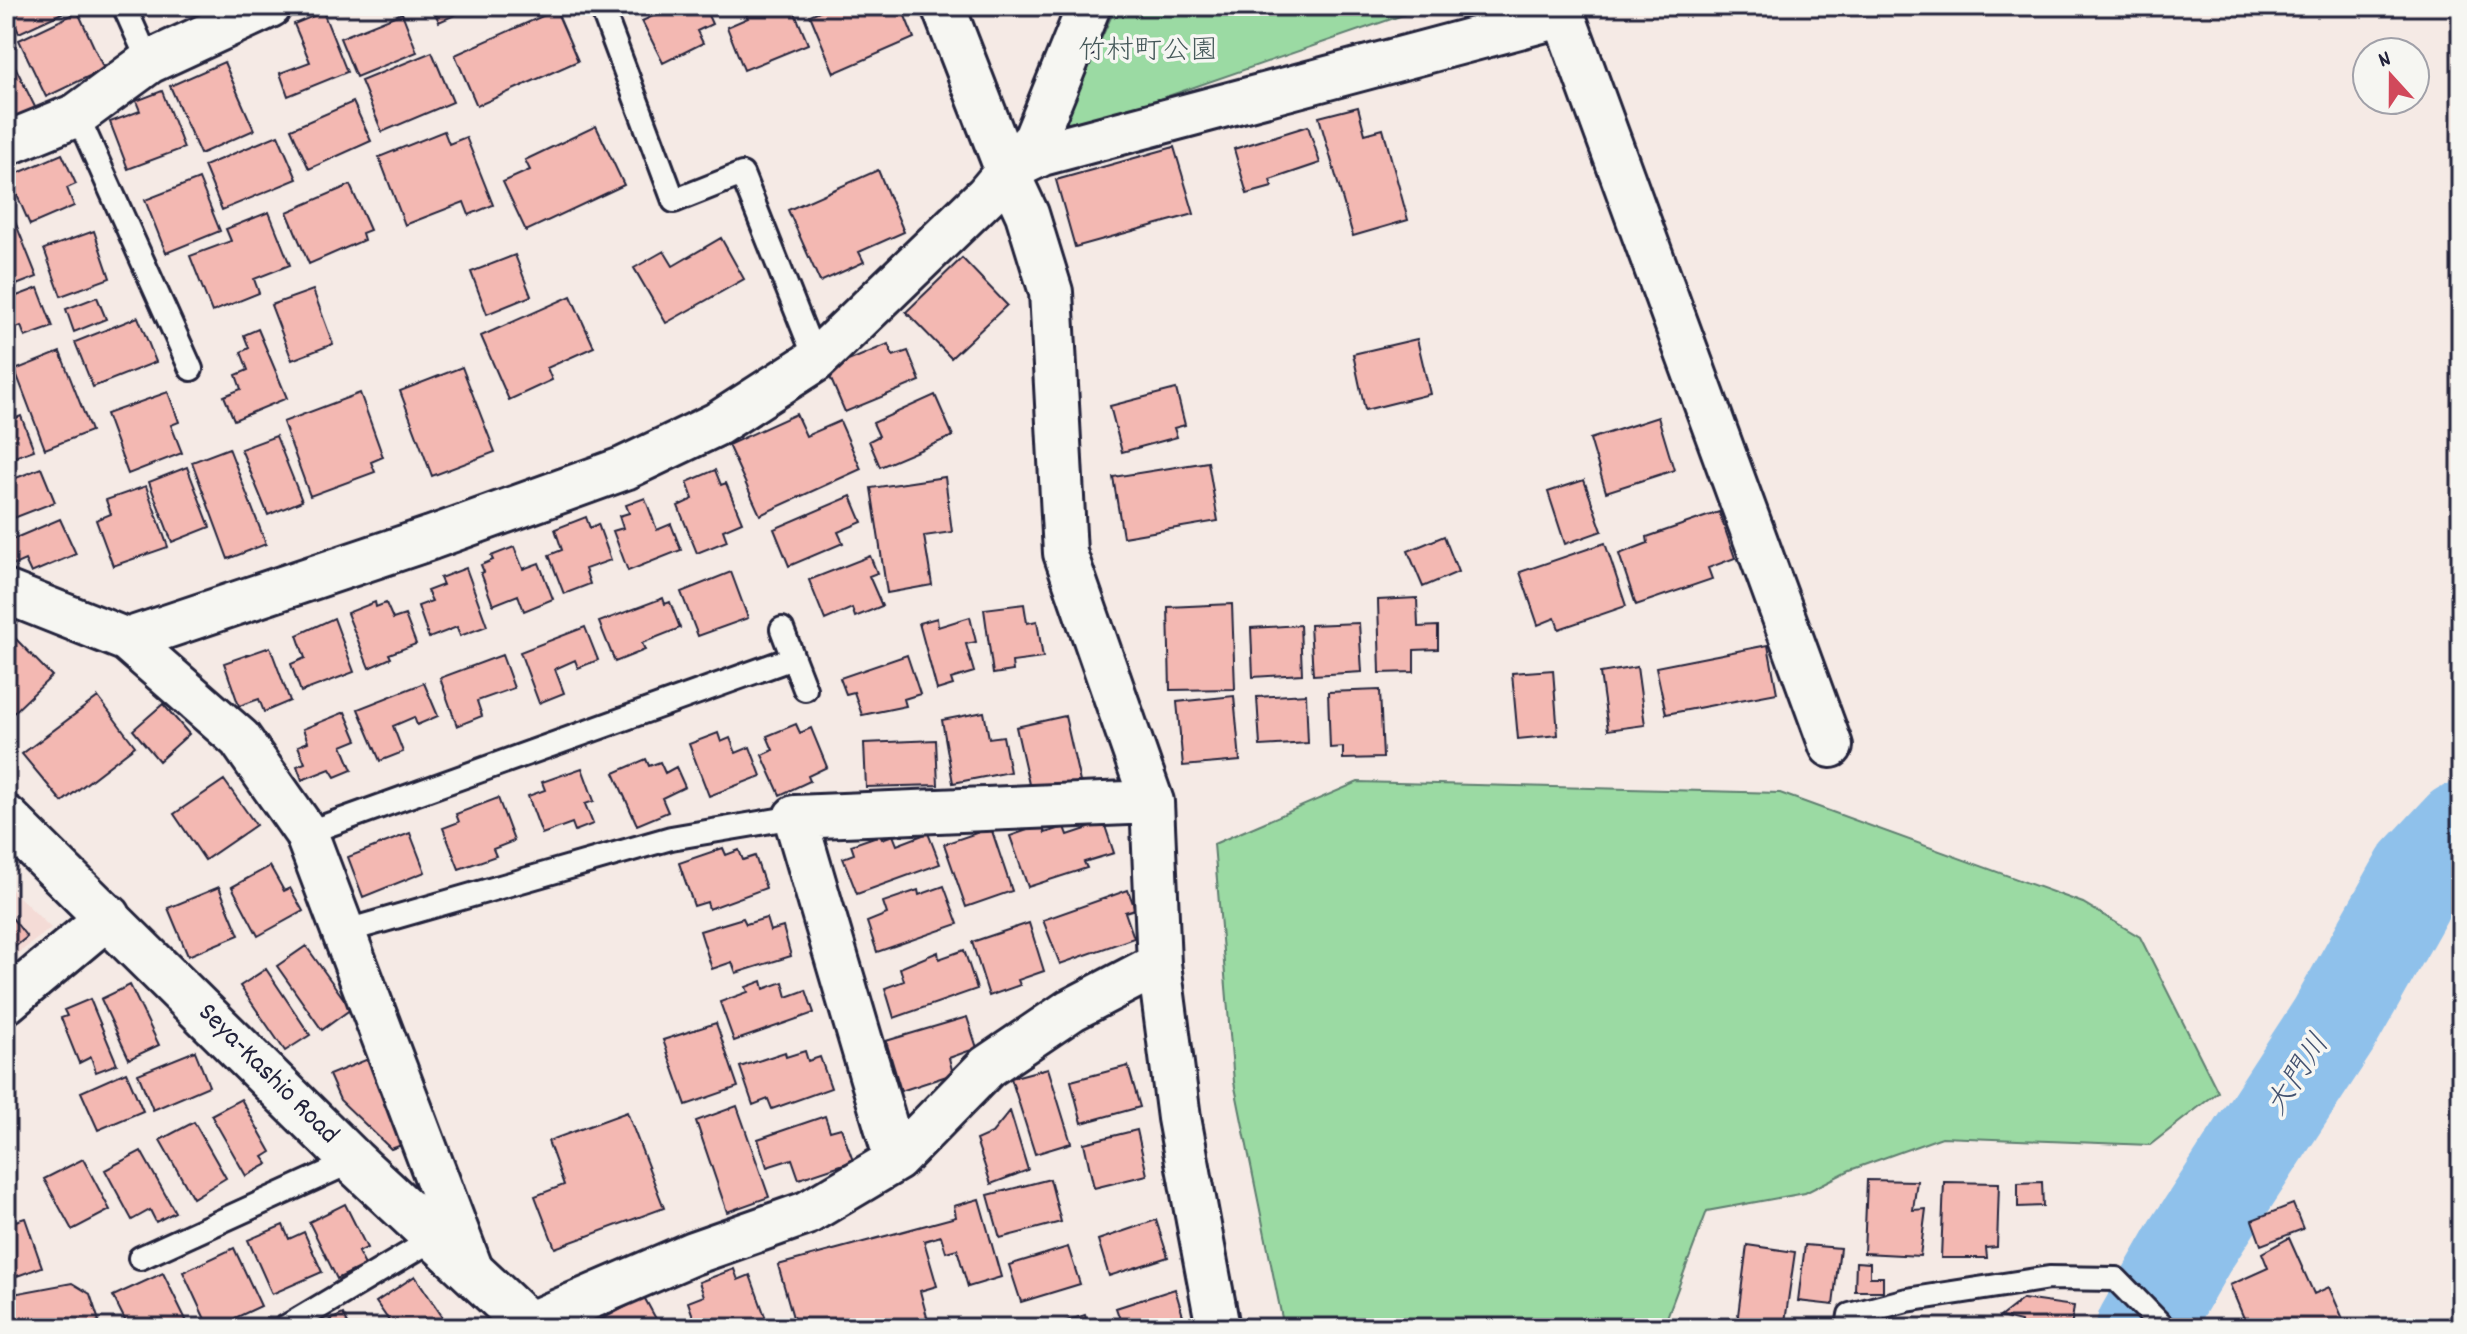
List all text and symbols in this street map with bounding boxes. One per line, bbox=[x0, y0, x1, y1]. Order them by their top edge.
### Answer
park label: 竹村町公園 bbox=[1078, 33, 1218, 73]
north arrow bbox=[2351, 36, 2431, 116]
text: N bbox=[2374, 44, 2396, 77]
street label: Seya-Kashio Road bbox=[187, 995, 347, 1155]
water label: 大門川 bbox=[2257, 1027, 2343, 1125]

